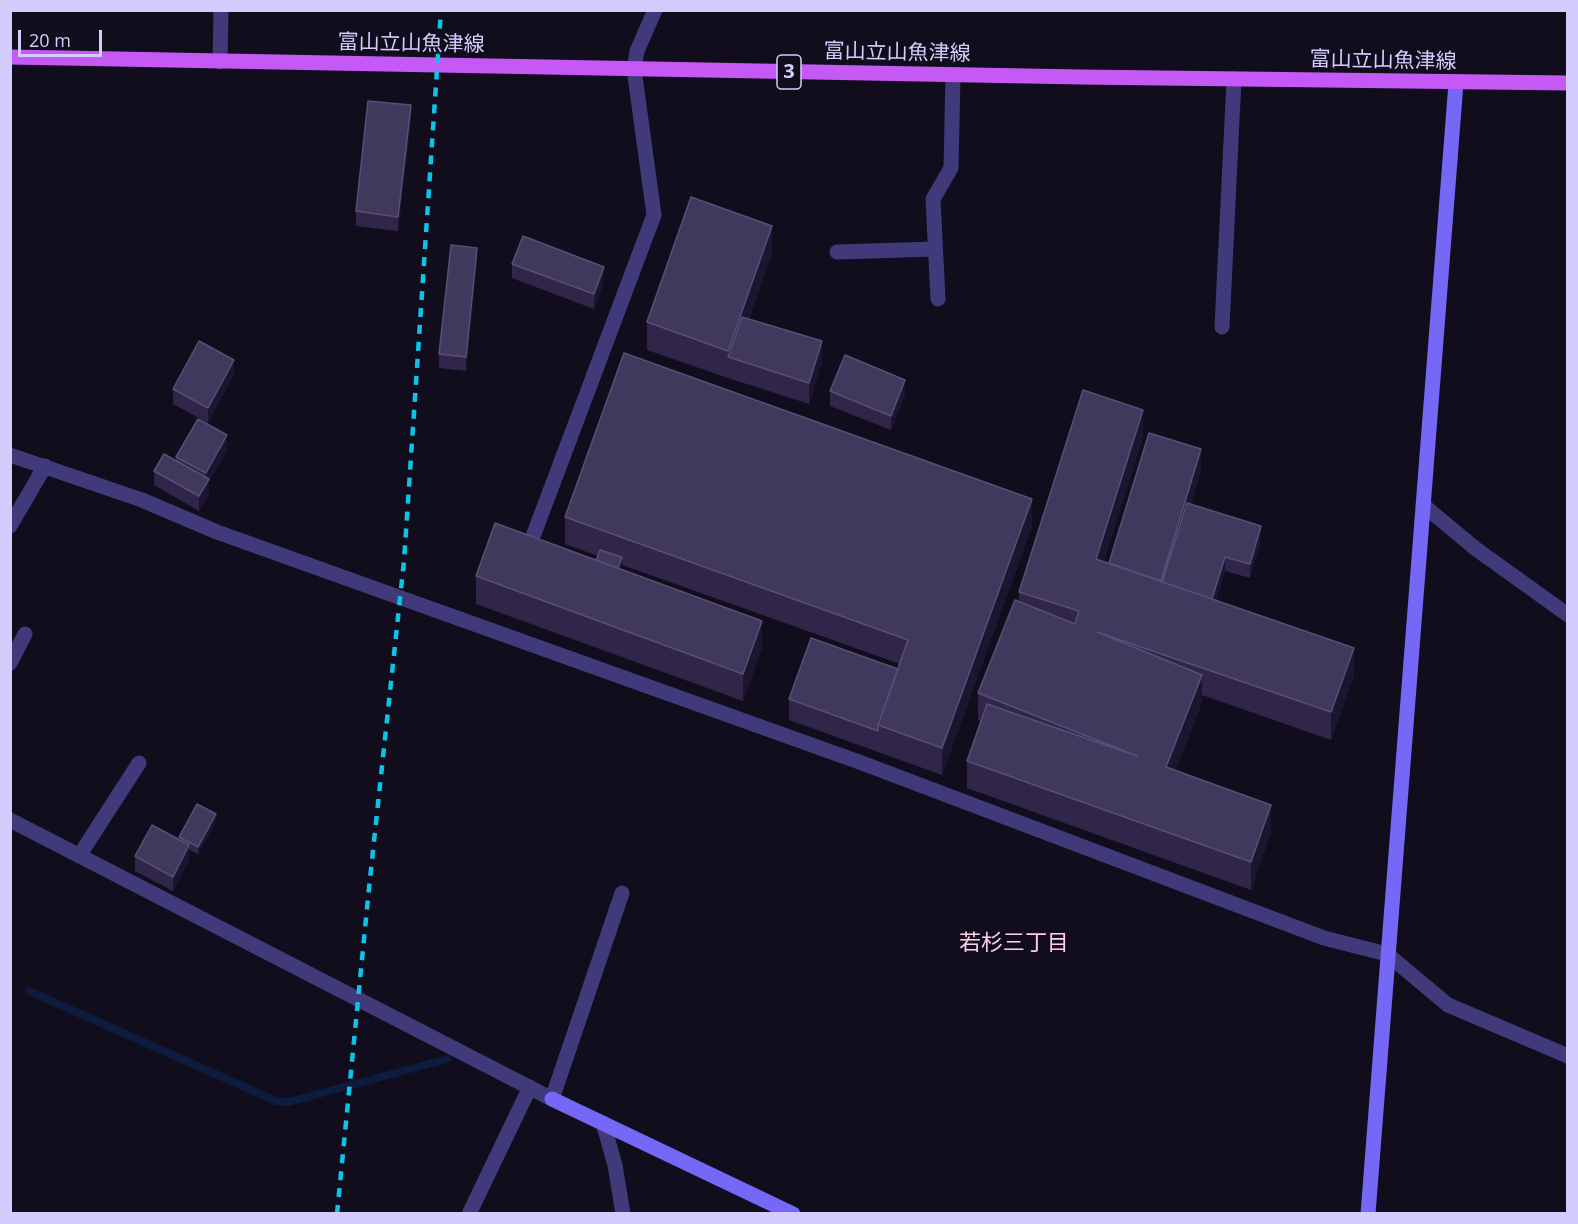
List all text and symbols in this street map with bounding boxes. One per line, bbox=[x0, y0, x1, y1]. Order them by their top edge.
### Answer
scale bar bbox=[21, 18, 105, 56]
text: 20 m bbox=[29, 28, 71, 52]
street label: 富山立山魚津線 bbox=[337, 30, 485, 58]
street label: 富山立山魚津線 bbox=[823, 39, 971, 67]
street label: 富山立山魚津線 bbox=[1309, 47, 1457, 75]
road number: 3 bbox=[777, 55, 801, 89]
district label: 若杉三丁目 bbox=[959, 931, 1069, 957]

